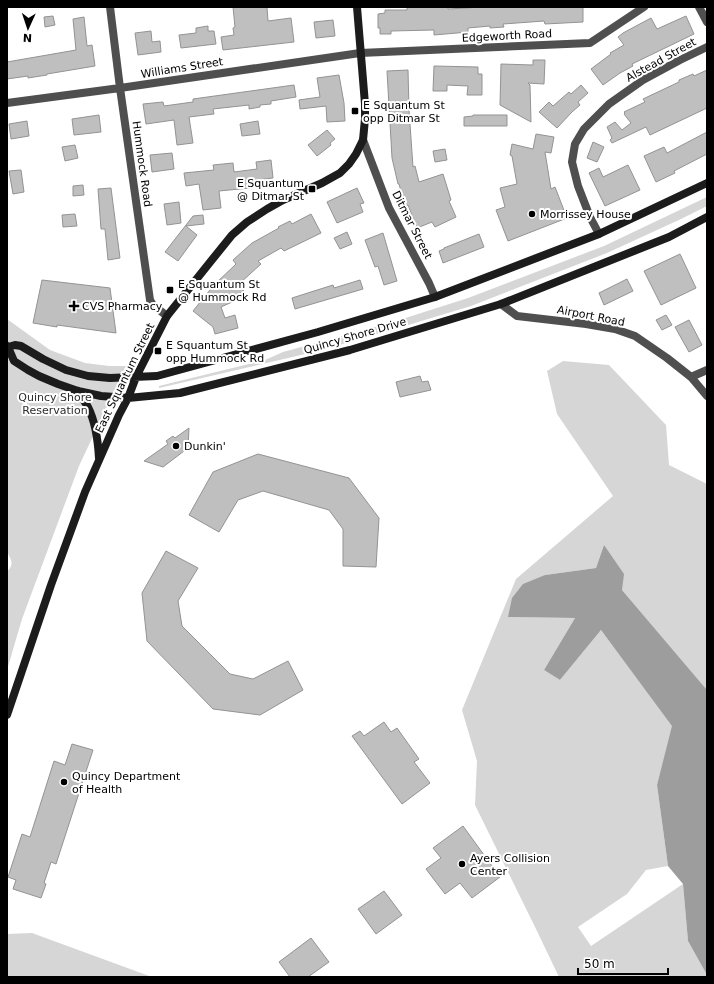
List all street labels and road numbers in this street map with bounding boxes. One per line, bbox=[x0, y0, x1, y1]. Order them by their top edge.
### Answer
street label: Edgeworth Road bbox=[462, 27, 552, 45]
street label: Alstead Street bbox=[624, 35, 699, 85]
street label: Williams Street bbox=[140, 55, 225, 81]
street label: Hummock Road bbox=[130, 120, 154, 208]
street label: Ditmar Street bbox=[389, 189, 435, 262]
street label: Airport Road bbox=[556, 303, 626, 329]
street label: Quincy Shore Drive bbox=[302, 315, 408, 357]
street label: East Squantum Street bbox=[93, 320, 158, 435]

